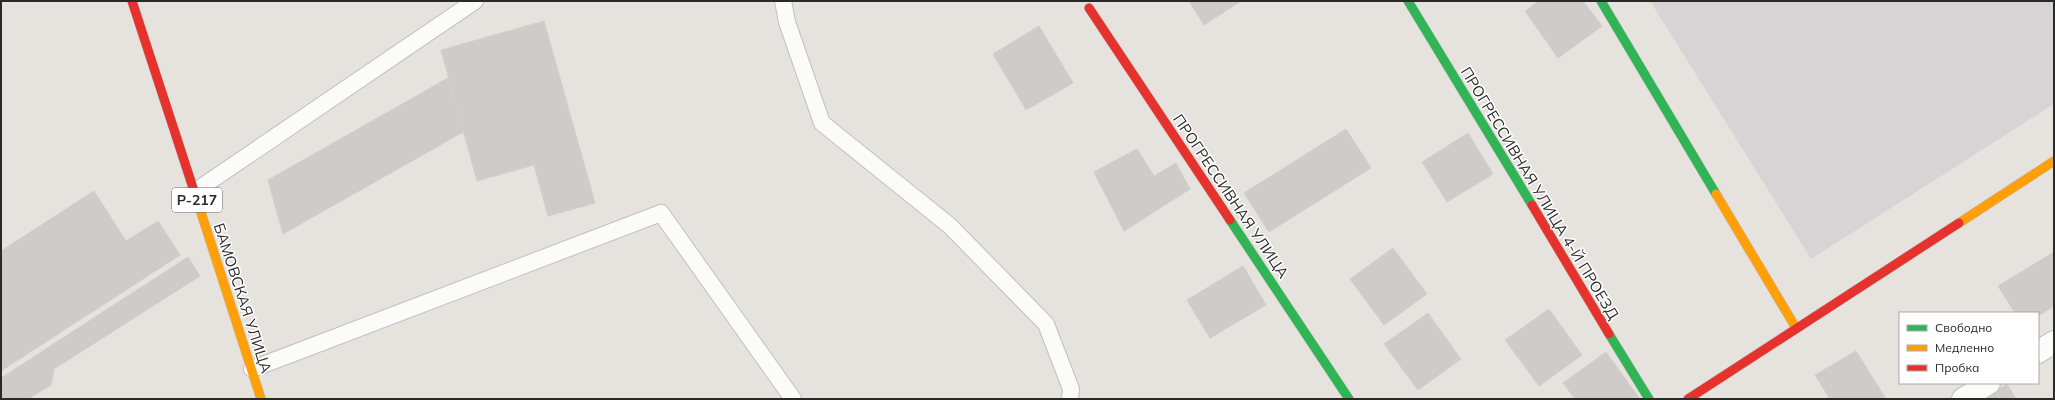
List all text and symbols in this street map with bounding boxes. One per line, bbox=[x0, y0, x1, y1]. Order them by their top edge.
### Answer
street label: ПРОГРЕССИВНАЯ УЛИЦА 4-Й ПРОЕЗД bbox=[1457, 63, 1623, 323]
street label: ПРОГРЕССИВНАЯ УЛИЦА bbox=[1169, 110, 1293, 282]
road number: Р-217 bbox=[172, 188, 222, 212]
street label: БАМОВСКАЯ УЛИЦА bbox=[210, 221, 276, 375]
legend bbox=[1899, 312, 2039, 384]
text: Свободно bbox=[1935, 320, 1992, 335]
text: Медленно bbox=[1935, 340, 1994, 355]
text: Пробка bbox=[1935, 360, 1979, 375]

